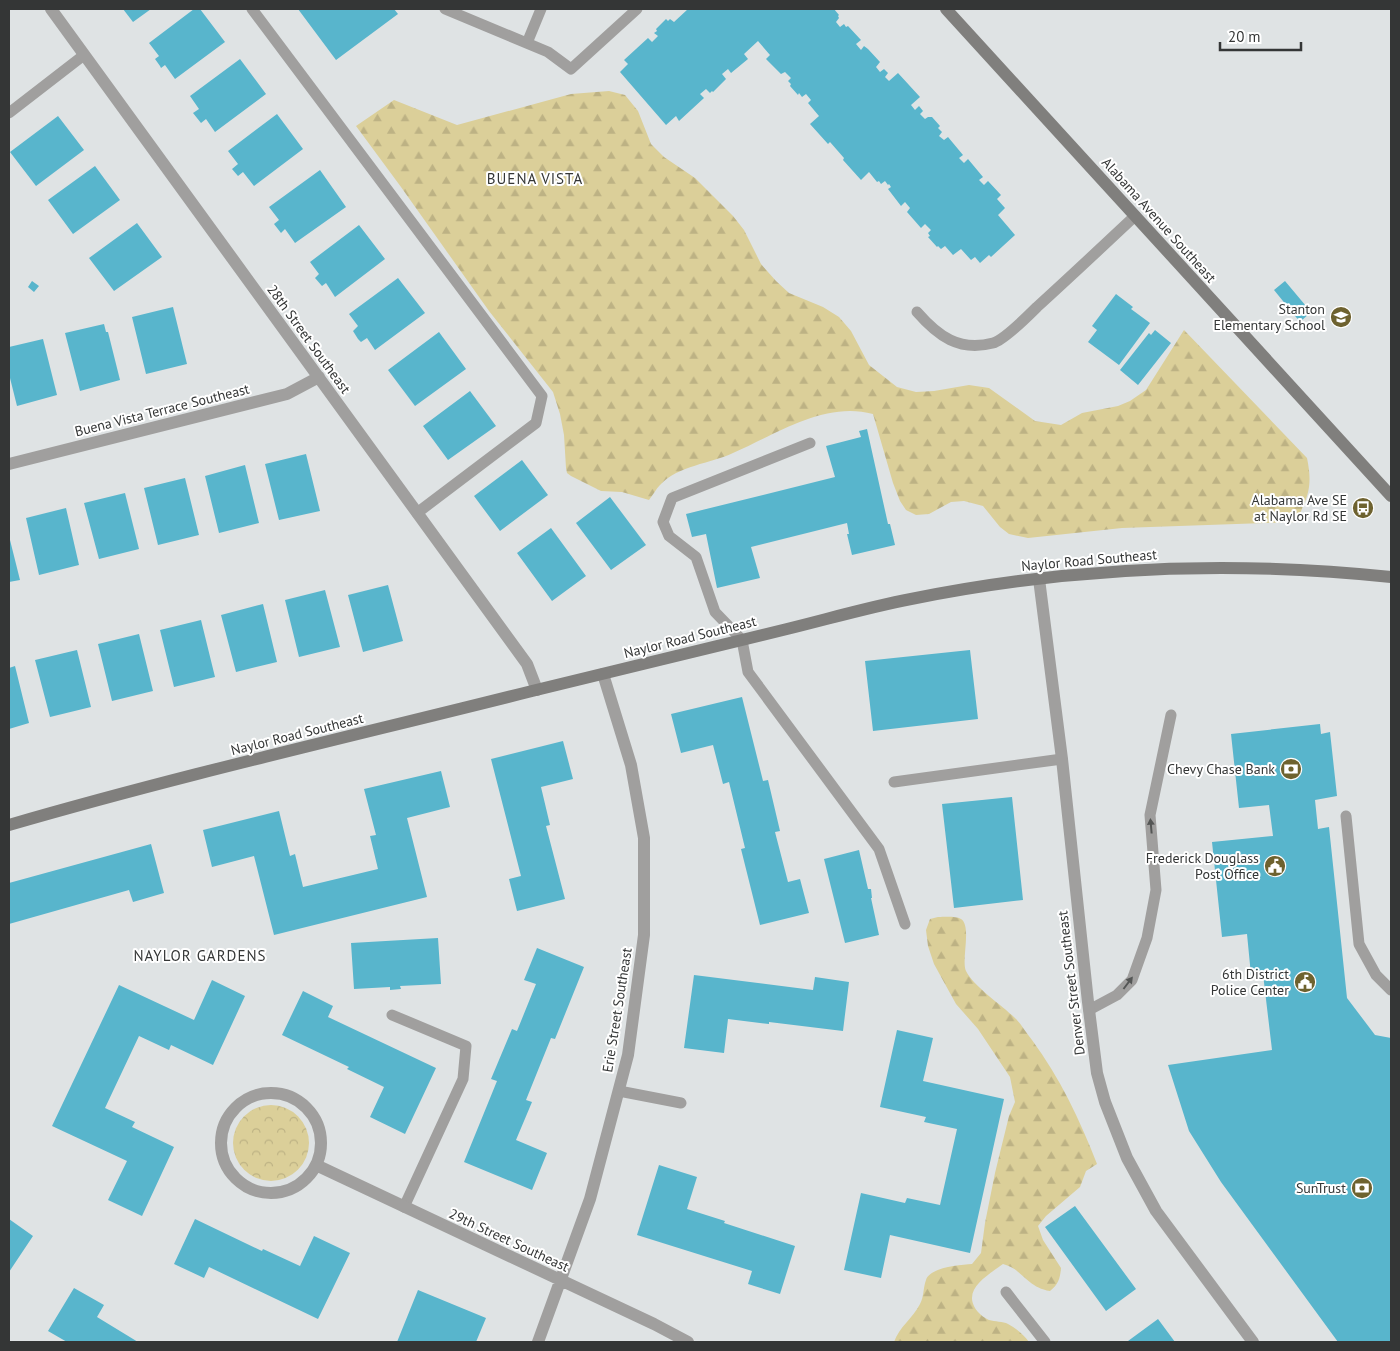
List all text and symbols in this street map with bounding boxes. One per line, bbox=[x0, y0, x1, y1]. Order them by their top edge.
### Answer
scale bar bbox=[1220, 20, 1301, 52]
text: 20 m bbox=[1228, 27, 1261, 46]
street label: Alabama Avenue Southeast bbox=[1098, 154, 1220, 287]
district label: BUENA VISTA bbox=[487, 169, 583, 188]
street label: 28th Street Southeast bbox=[263, 281, 355, 397]
place label: Stanton Elementary School bbox=[1213, 300, 1325, 334]
school or university icon: Stanton Elementary School bbox=[1329, 305, 1353, 329]
street label: Buena Vista Terrace Southeast bbox=[73, 380, 251, 440]
place label: Alabama Ave SE at Naylor Rd SE bbox=[1252, 491, 1347, 525]
bus stop icon: Alabama Ave SE at Naylor Rd SE bbox=[1351, 496, 1375, 520]
street label: Naylor Road Southeast bbox=[1020, 545, 1158, 575]
street label: Naylor Road Southeast bbox=[622, 612, 758, 662]
street label: Naylor Road Southeast bbox=[229, 709, 365, 759]
bank icon: Chevy Chase Bank bbox=[1279, 757, 1303, 781]
place label: Chevy Chase Bank bbox=[1167, 760, 1275, 778]
one-way arrow bbox=[1146, 817, 1154, 833]
place label: Frederick Douglass Post Office bbox=[1146, 849, 1259, 883]
public building icon: Frederick Douglass Post Office bbox=[1263, 854, 1287, 878]
street label: Denver Street Southeast bbox=[1053, 910, 1089, 1056]
district label: NAYLOR GARDENS bbox=[134, 946, 266, 965]
street label: Erie Street Southeast bbox=[598, 946, 636, 1074]
place label: 6th District Police Center bbox=[1211, 965, 1289, 999]
public building icon: 6th District Police Center bbox=[1293, 970, 1317, 994]
one-way arrow bbox=[1123, 976, 1133, 989]
bank icon: SunTrust bbox=[1350, 1176, 1374, 1200]
place label: SunTrust bbox=[1296, 1179, 1346, 1197]
street label: 29th Street Southeast bbox=[446, 1204, 572, 1276]

